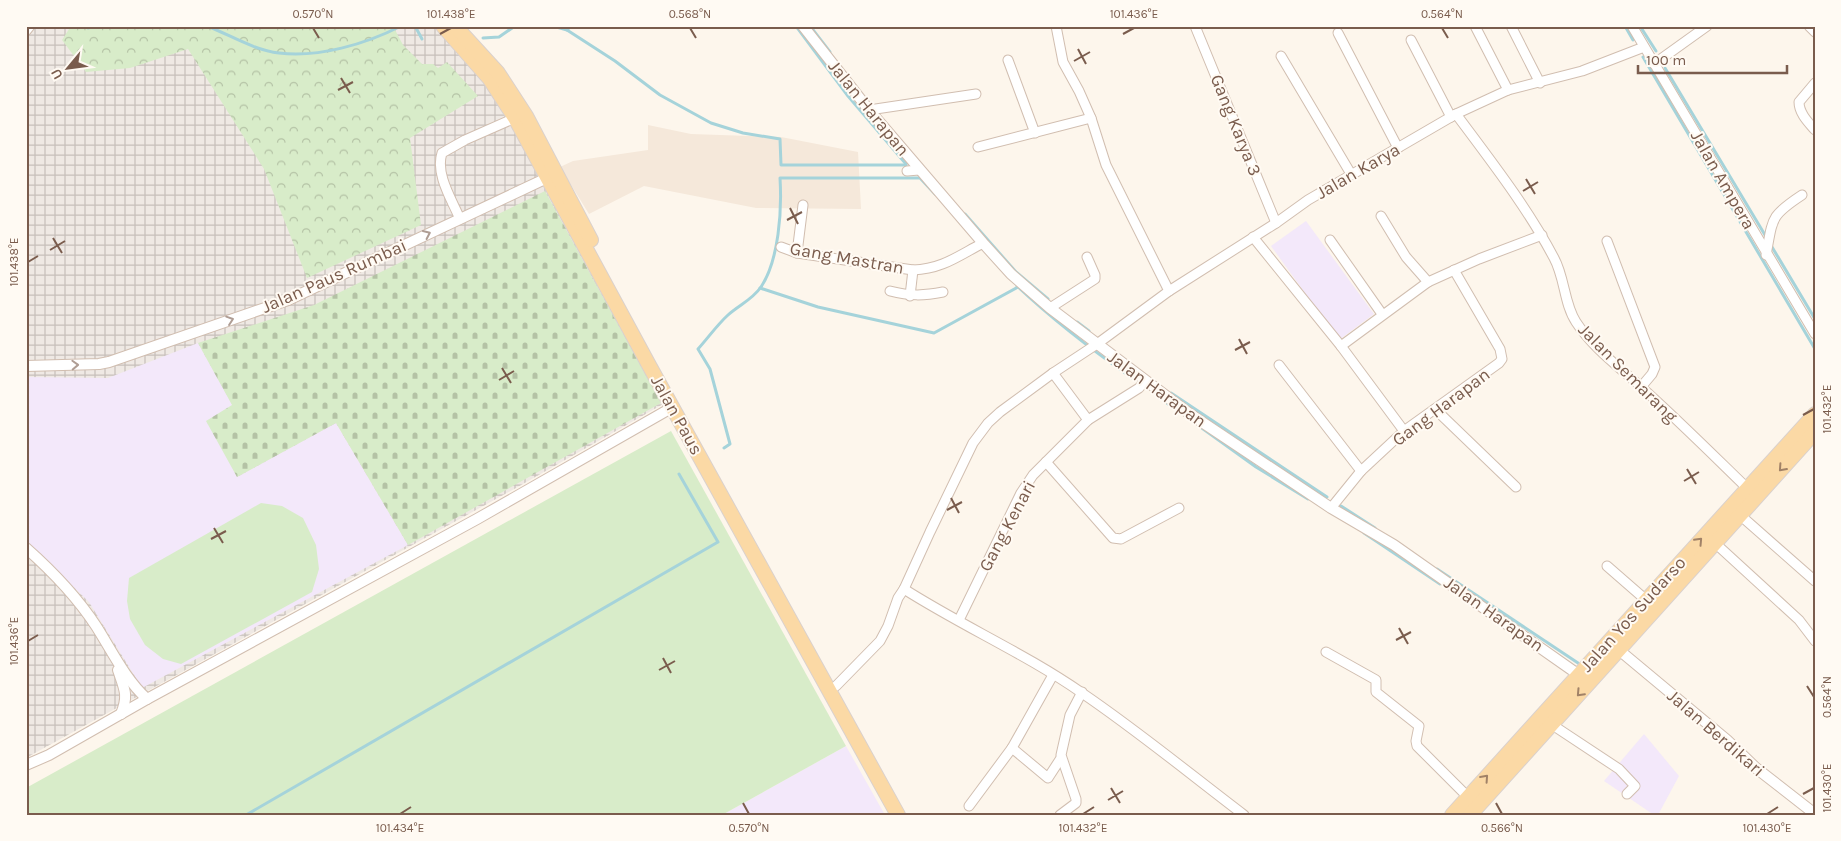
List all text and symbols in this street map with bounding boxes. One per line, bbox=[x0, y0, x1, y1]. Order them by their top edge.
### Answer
text: 0.570°N bbox=[292, 7, 334, 21]
text: 101.438°E bbox=[426, 7, 476, 21]
text: 0.568°N bbox=[669, 7, 711, 21]
text: 101.436°E bbox=[1110, 7, 1158, 21]
text: 0.564°N bbox=[1421, 7, 1463, 21]
north arrow bbox=[42, 42, 92, 92]
scale bar bbox=[1638, 42, 1787, 74]
text: 100 m bbox=[1646, 51, 1686, 69]
street label: Jalan Harapan bbox=[824, 56, 914, 160]
text: U bbox=[47, 66, 67, 82]
street label: Gang Karya 3 bbox=[1206, 71, 1266, 179]
street label: Jalan Ampera bbox=[1686, 127, 1760, 233]
street label: Jalan Karya bbox=[1312, 138, 1404, 204]
one-way arrow bbox=[422, 230, 431, 240]
street label: Jalan Paus Rumbai bbox=[258, 234, 410, 318]
text: 101.438°E bbox=[7, 237, 21, 287]
street label: Gang Mastran bbox=[788, 237, 906, 279]
one-way arrow bbox=[225, 316, 234, 326]
street label: Jalan Semarang bbox=[1574, 319, 1682, 427]
street label: Jalan Harapan bbox=[1103, 346, 1211, 432]
one-way arrow bbox=[71, 359, 79, 370]
street label: Gang Harapan bbox=[1388, 363, 1494, 451]
street label: Jalan Paus bbox=[646, 371, 708, 459]
text: 101.432°E bbox=[1820, 385, 1834, 433]
one-way arrow bbox=[1779, 463, 1788, 472]
street label: Gang Kenari bbox=[974, 477, 1040, 575]
one-way arrow bbox=[1693, 537, 1702, 546]
street label: Jalan Yos Sudarso bbox=[1575, 552, 1691, 676]
street label: Jalan Harapan bbox=[1440, 571, 1548, 657]
text: 101.436°E bbox=[7, 617, 21, 665]
text: 0.564°N bbox=[1820, 676, 1834, 718]
street label: Jalan Berdikari bbox=[1663, 685, 1769, 781]
one-way arrow bbox=[1577, 688, 1586, 697]
text: 101.430°E bbox=[1820, 764, 1834, 812]
one-way arrow bbox=[1479, 775, 1488, 784]
text: 101.434°E bbox=[376, 821, 424, 835]
text: 0.570°N bbox=[728, 821, 770, 835]
text: 101.432°E bbox=[1059, 821, 1107, 835]
text: 0.566°N bbox=[1481, 821, 1523, 835]
text: 101.430°E bbox=[1743, 821, 1791, 835]

